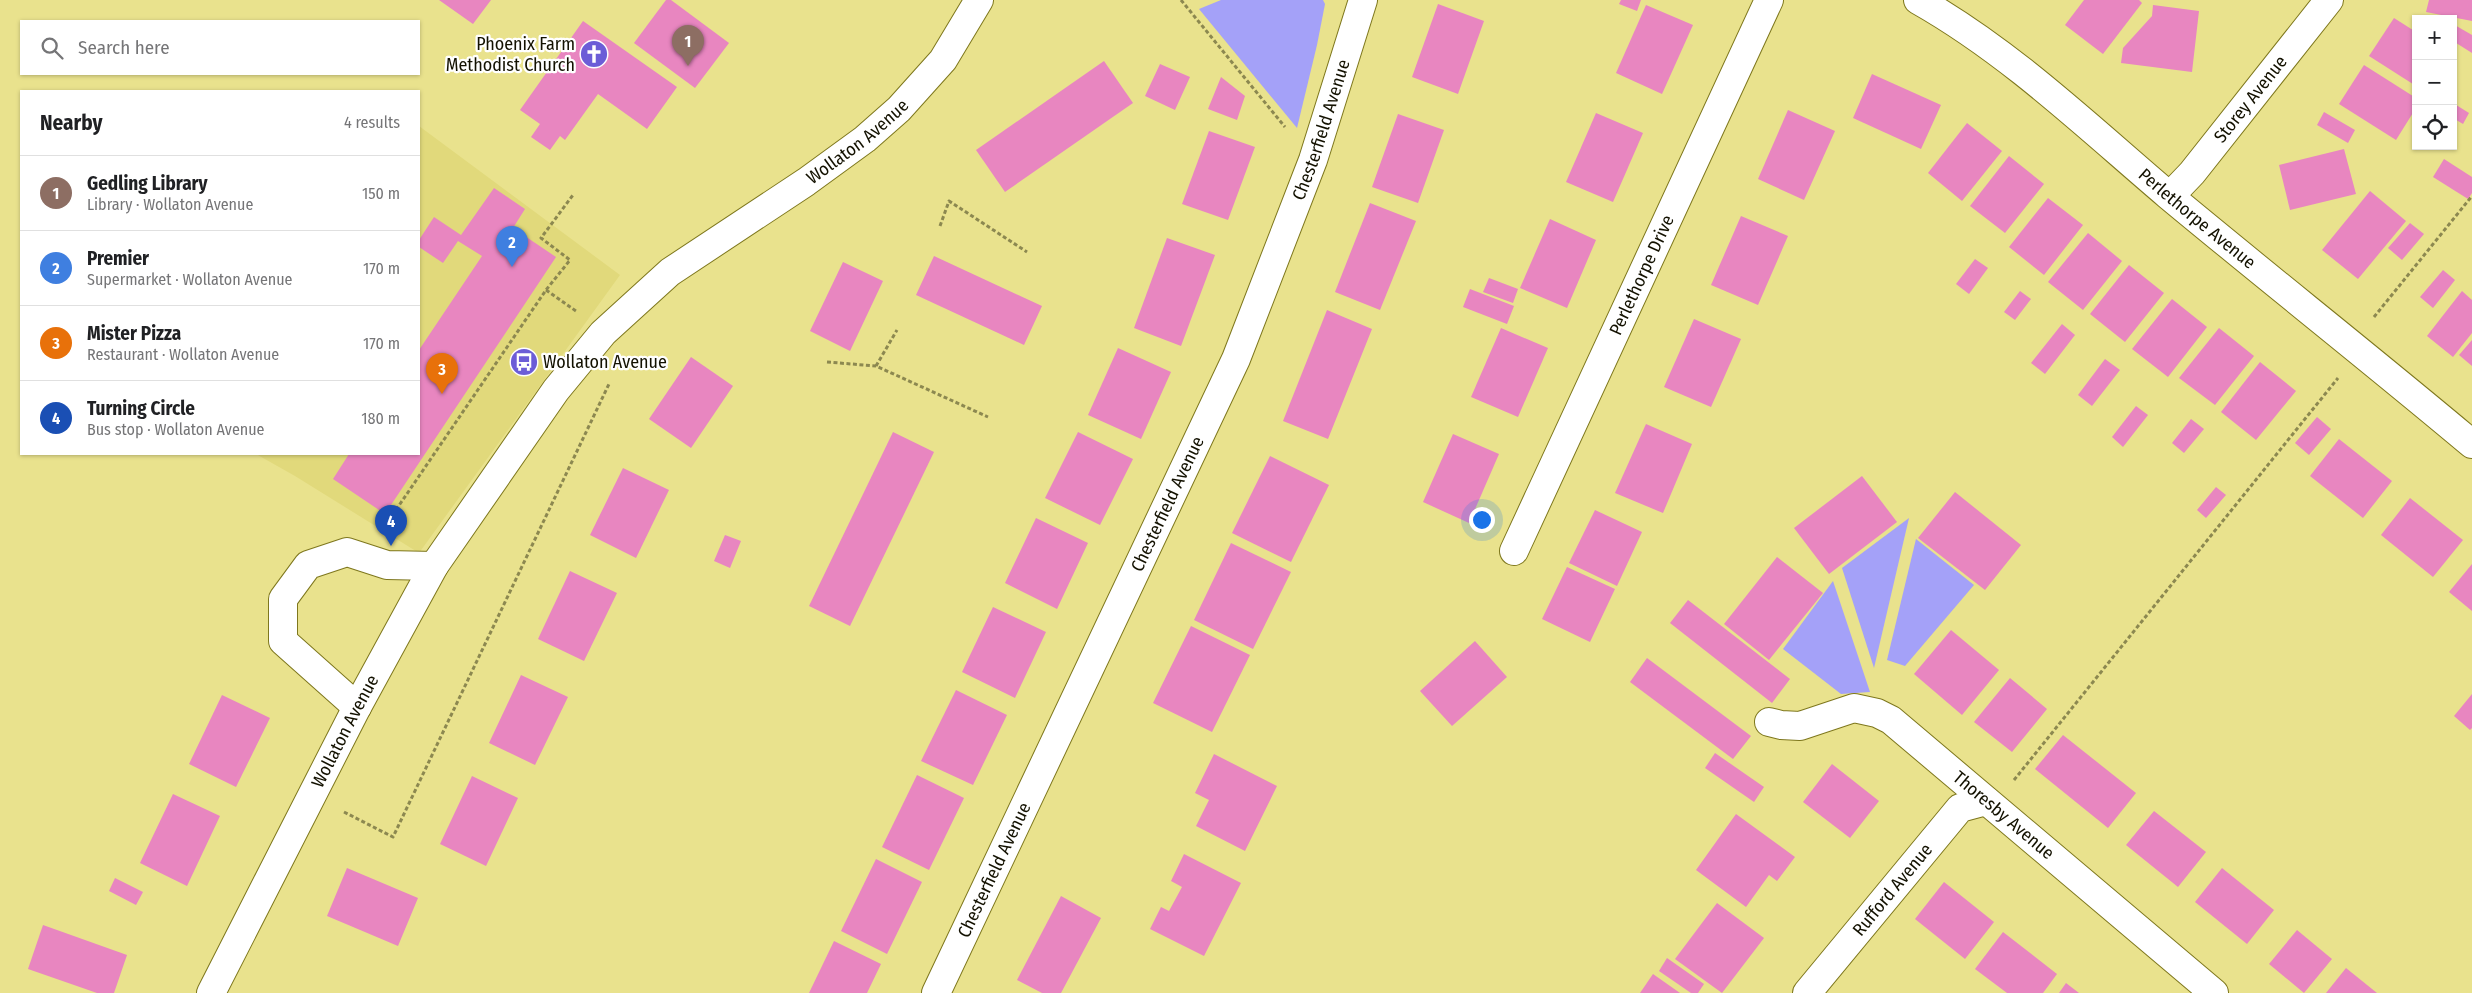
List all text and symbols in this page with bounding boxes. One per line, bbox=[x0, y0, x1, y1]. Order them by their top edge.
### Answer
map controls bbox=[2412, 15, 2457, 150]
button: + bbox=[2412, 15, 2457, 60]
search box bbox=[20, 20, 420, 75]
pin: 1 bbox=[672, 25, 704, 66]
place label: Phoenix Farm Methodist Church bbox=[446, 33, 575, 76]
icon: search bbox=[38, 34, 66, 62]
text: Search here bbox=[78, 36, 170, 59]
church icon: Phoenix Farm Methodist Church bbox=[579, 39, 609, 69]
street label: Storey Avenue bbox=[2209, 51, 2292, 147]
street label: Chesterfield Avenue bbox=[1287, 57, 1355, 203]
button: − bbox=[2412, 60, 2457, 105]
street label: Wollaton Avenue bbox=[802, 95, 913, 189]
button: locate bbox=[2412, 105, 2457, 150]
text: Nearby bbox=[40, 110, 102, 136]
text: 4 results bbox=[344, 113, 400, 132]
street label: Perlethorpe Avenue bbox=[2134, 164, 2260, 274]
text: Gedling Library bbox=[87, 172, 208, 195]
text: 1 bbox=[53, 184, 59, 203]
text: 150 m bbox=[362, 184, 400, 203]
text: Library · Wollaton Avenue bbox=[87, 195, 253, 214]
street label: Perlethorpe Drive bbox=[1604, 212, 1679, 339]
pin: 2 bbox=[496, 226, 528, 267]
text: Premier bbox=[87, 247, 149, 270]
text: 2 bbox=[52, 259, 60, 278]
text: 170 m bbox=[363, 259, 400, 278]
text: Supermarket · Wollaton Avenue bbox=[87, 270, 293, 289]
text: Mister Pizza bbox=[87, 322, 181, 345]
text: 3 bbox=[52, 334, 60, 353]
text: 170 m bbox=[363, 334, 400, 353]
text: Restaurant · Wollaton Avenue bbox=[87, 345, 279, 364]
bus stop icon: Wollaton Avenue bbox=[509, 347, 539, 377]
place label: Wollaton Avenue bbox=[543, 351, 667, 373]
pin: 3 bbox=[426, 353, 458, 394]
text: Turning Circle bbox=[87, 397, 195, 420]
text: 4 bbox=[52, 409, 60, 428]
text: 180 m bbox=[361, 409, 400, 428]
text: Bus stop · Wollaton Avenue bbox=[87, 420, 265, 439]
street label: Chesterfield Avenue bbox=[1126, 433, 1209, 575]
pin: 4 bbox=[375, 505, 407, 546]
your location bbox=[1469, 507, 1495, 533]
street label: Wollaton Avenue bbox=[307, 671, 383, 791]
street label: Thoresby Avenue bbox=[1949, 766, 2059, 864]
street label: Chesterfield Avenue bbox=[953, 799, 1036, 941]
street label: Rufford Avenue bbox=[1848, 839, 1937, 940]

